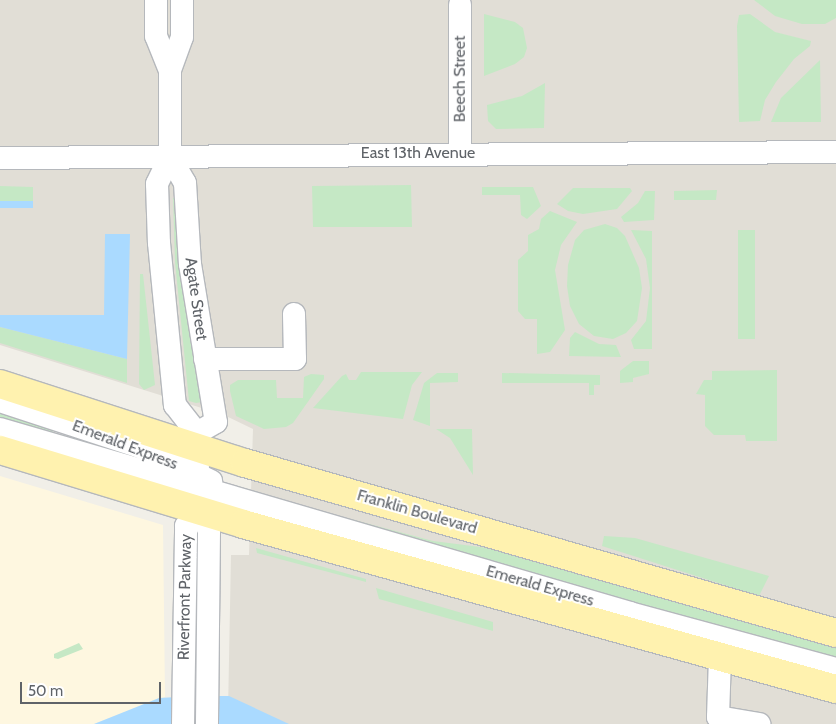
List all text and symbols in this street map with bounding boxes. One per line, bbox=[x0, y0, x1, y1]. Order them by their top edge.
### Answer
street label: Beech Street bbox=[450, 36, 470, 122]
street label: East 13th Avenue bbox=[361, 143, 475, 163]
street label: Agate Street bbox=[181, 256, 211, 342]
street label: Emerald Express bbox=[70, 416, 180, 474]
street label: Franklin Boulevard bbox=[355, 486, 479, 538]
street label: Riverfront Parkway bbox=[174, 534, 196, 660]
street label: Emerald Express bbox=[484, 561, 596, 611]
scale bar bbox=[22, 672, 164, 704]
text: 50 m bbox=[28, 682, 63, 700]

